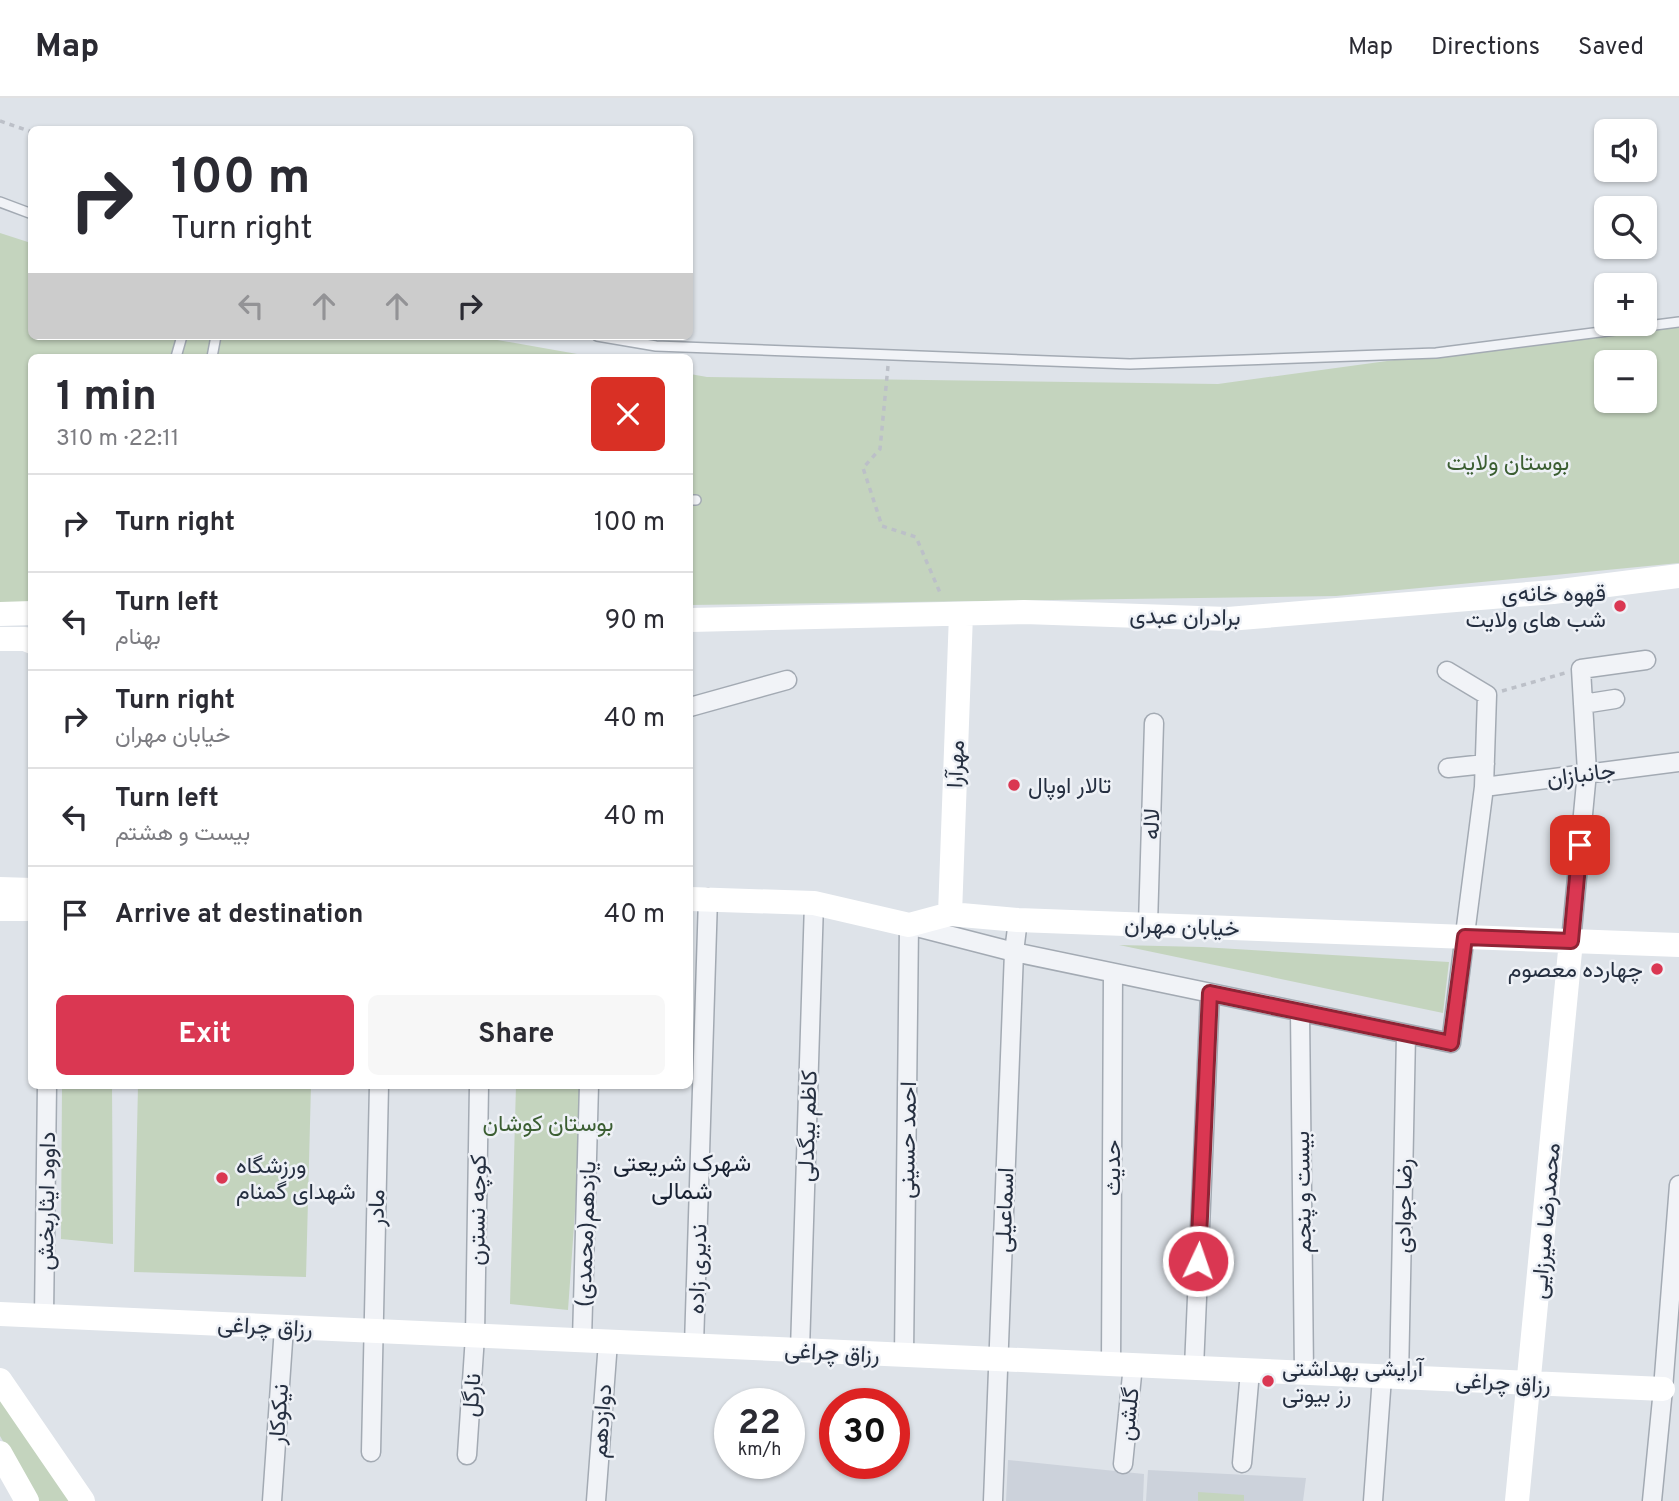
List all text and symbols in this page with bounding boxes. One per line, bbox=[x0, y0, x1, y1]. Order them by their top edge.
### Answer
text: Map bbox=[35, 27, 99, 69]
text: Map bbox=[1348, 33, 1393, 63]
text: Directions bbox=[1431, 33, 1540, 63]
text: Saved bbox=[1578, 33, 1644, 63]
map controls bbox=[1594, 119, 1657, 413]
button: sound bbox=[1594, 119, 1657, 182]
text: 100 m bbox=[171, 149, 310, 211]
icon: right bbox=[56, 154, 147, 245]
button: search bbox=[1594, 196, 1657, 259]
text: Turn right bbox=[171, 210, 313, 250]
button: + bbox=[1594, 273, 1657, 336]
icon: left bbox=[232, 287, 270, 325]
icon: ahead bbox=[305, 287, 343, 325]
icon: ahead bbox=[378, 287, 416, 325]
icon: right bbox=[451, 287, 489, 325]
button: − bbox=[1594, 350, 1657, 413]
text: 1 min bbox=[56, 372, 157, 425]
button: close bbox=[591, 377, 665, 451]
text: 310 m · 22:11 bbox=[56, 425, 179, 454]
park label: بوستان ولایت bbox=[1447, 450, 1569, 479]
icon: right bbox=[56, 504, 94, 542]
text: Turn right bbox=[115, 507, 235, 540]
text: 100 m bbox=[594, 507, 665, 540]
place label: قهوه خانه‌ی شب های ولایت bbox=[1466, 581, 1606, 636]
text: Turn left bbox=[115, 587, 219, 620]
marker: قهوه خانه‌ی شب های ولایت bbox=[1612, 598, 1628, 614]
icon: left bbox=[56, 602, 94, 640]
street label: برادران عبدی bbox=[1129, 603, 1241, 634]
text: 90 m bbox=[605, 605, 665, 638]
text: بهنام bbox=[115, 624, 161, 653]
text: Turn right bbox=[115, 685, 235, 718]
icon: right bbox=[56, 700, 94, 738]
text: 40 m bbox=[604, 703, 665, 736]
text: خیابان مهران bbox=[115, 722, 230, 751]
street label: مهرآرا bbox=[942, 740, 973, 789]
street label: جانبازان bbox=[1545, 758, 1617, 795]
place label: تالار اوپال bbox=[1028, 773, 1111, 802]
marker: تالار اوپال bbox=[1006, 777, 1022, 793]
text: Turn left bbox=[115, 783, 219, 816]
icon: left bbox=[56, 798, 94, 836]
text: 40 m bbox=[604, 801, 665, 834]
street label: لاله bbox=[1138, 808, 1169, 840]
pin bbox=[1550, 815, 1610, 875]
text: بیست و هشتم bbox=[115, 820, 250, 849]
icon: arrive bbox=[1561, 826, 1599, 864]
icon: arrive bbox=[56, 896, 94, 934]
text: Arrive at destination bbox=[115, 899, 363, 932]
text: 40 m bbox=[604, 899, 665, 932]
street label: خیابان مهران bbox=[1124, 912, 1240, 945]
place label: چهارده معصوم bbox=[1508, 957, 1643, 986]
marker: چهارده معصوم bbox=[1649, 961, 1665, 977]
button: Exit bbox=[56, 995, 354, 1075]
button: Share bbox=[368, 995, 665, 1075]
street label: کاظم بیگدلی bbox=[793, 1070, 826, 1182]
street label: احمد حسینی bbox=[894, 1081, 925, 1199]
park label: بوستان کوشان bbox=[482, 1111, 614, 1140]
street label: داوود ایثاربخش bbox=[33, 1131, 64, 1271]
street label: بیست و پنجم bbox=[1289, 1131, 1320, 1253]
street label: حدیث bbox=[1100, 1140, 1129, 1196]
street label: محمدرضا میرزایی bbox=[1526, 1142, 1569, 1301]
district label: شهرک شریعتی شمالی bbox=[613, 1150, 751, 1208]
place label: ورزشگاه شهدای گمنام bbox=[236, 1153, 356, 1208]
street label: کوچه نسترن bbox=[464, 1154, 495, 1266]
street label: رضا جوادی bbox=[1390, 1158, 1421, 1254]
street label: یازدهم(محمدی) bbox=[570, 1161, 605, 1308]
street label: اسماعیلی bbox=[991, 1167, 1022, 1253]
marker: ورزشگاه شهدای گمنام bbox=[214, 1170, 230, 1186]
street label: مادر bbox=[364, 1189, 393, 1228]
street label: ندیری زاده bbox=[683, 1223, 716, 1315]
position arrow bbox=[1161, 1224, 1235, 1298]
street label: رزاق چراغی bbox=[216, 1312, 313, 1345]
street label: رزاق چراغی bbox=[783, 1338, 880, 1371]
place label: آرایشی بهداشتی رز بیوتی bbox=[1282, 1356, 1425, 1411]
street label: رزاق چراغی bbox=[1454, 1368, 1551, 1401]
street label: نارگل bbox=[457, 1372, 489, 1418]
marker: آرایشی بهداشتی رز بیوتی bbox=[1260, 1373, 1276, 1389]
street label: نیکوکار bbox=[264, 1383, 297, 1447]
street label: دوازدهم bbox=[586, 1383, 621, 1459]
street label: گلشن bbox=[1113, 1386, 1148, 1442]
speed limit sign: 30 bbox=[819, 1388, 910, 1479]
text: 22 bbox=[738, 1402, 781, 1446]
text: km/h bbox=[738, 1439, 781, 1462]

